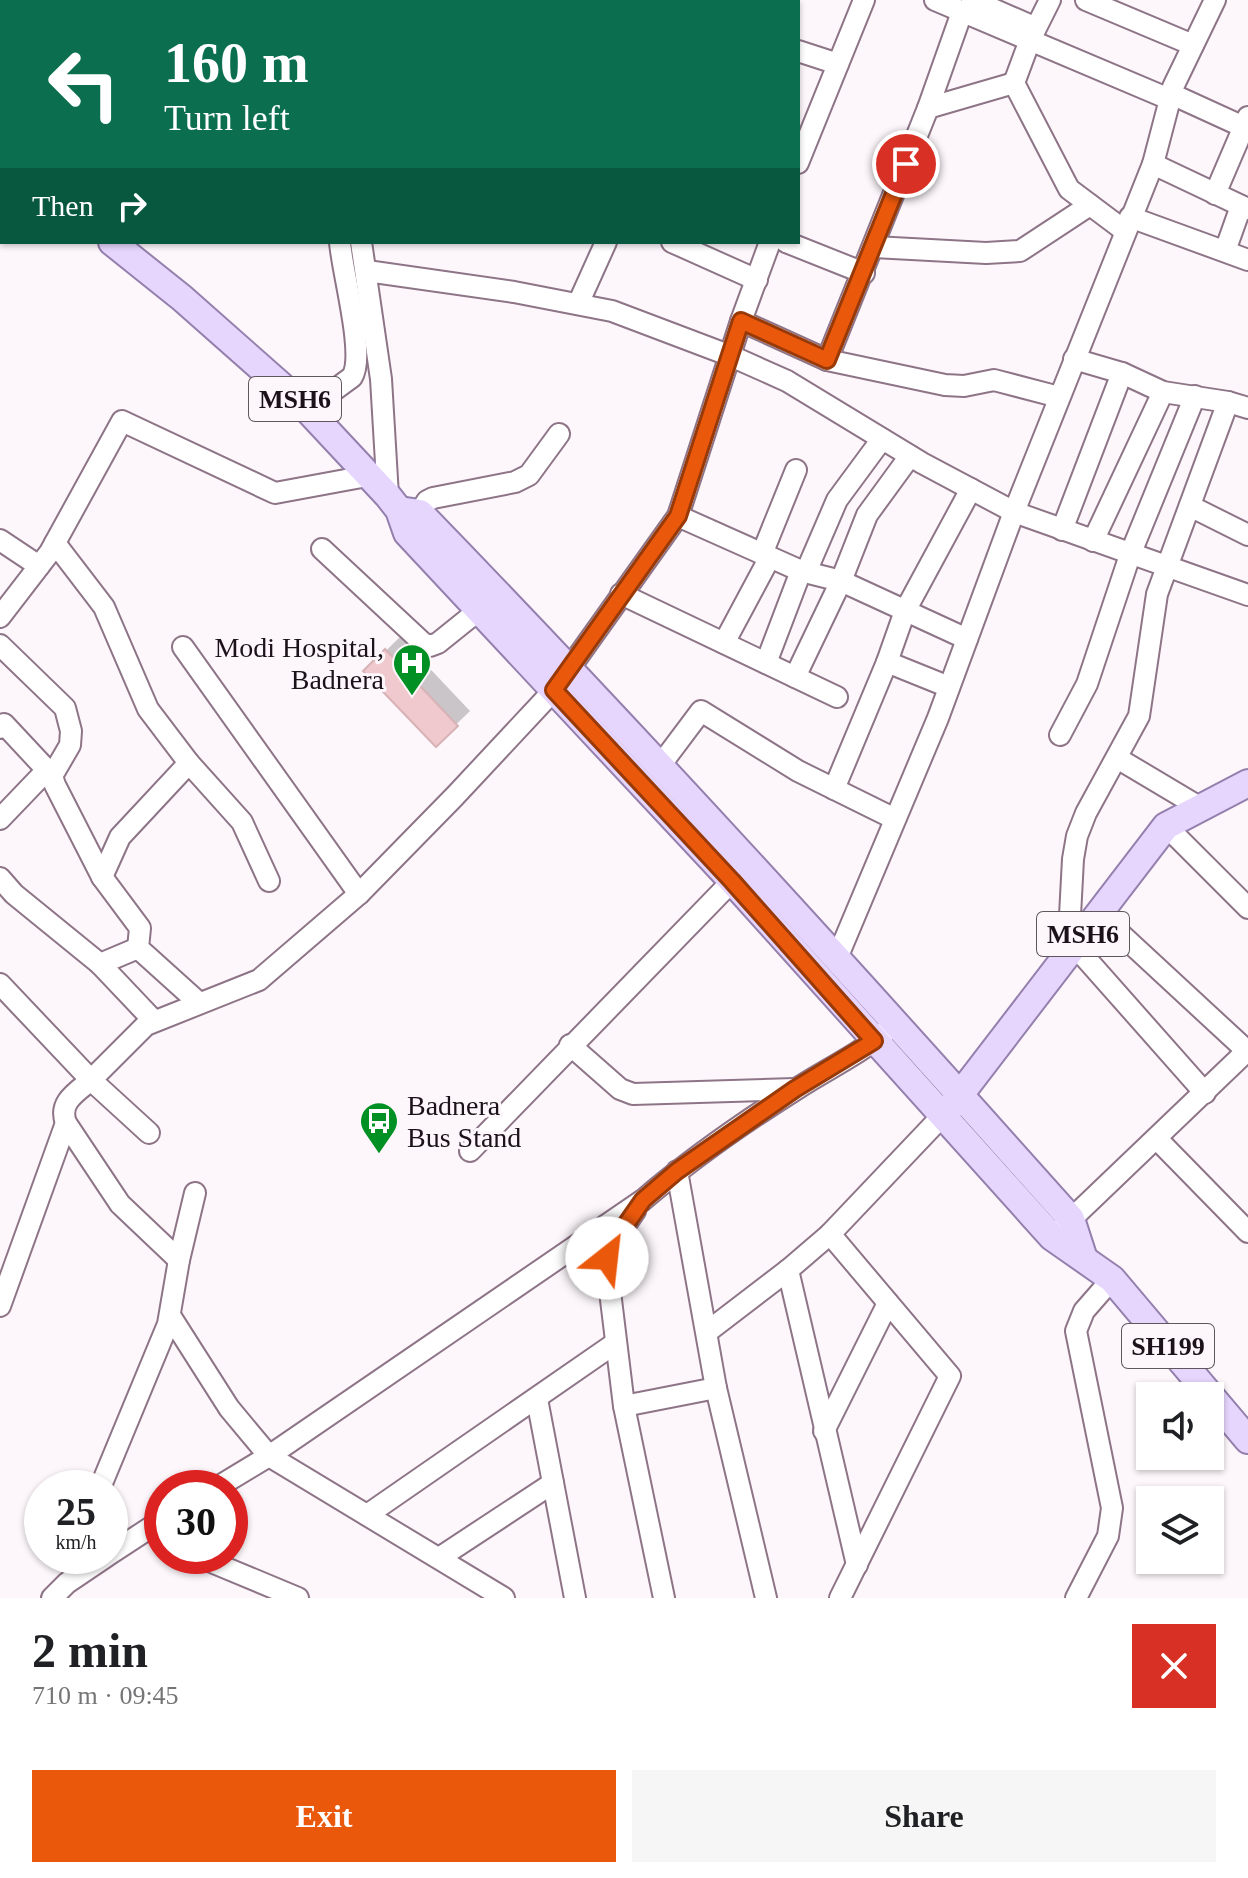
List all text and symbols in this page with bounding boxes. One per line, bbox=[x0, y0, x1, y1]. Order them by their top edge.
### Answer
icon: left bbox=[32, 32, 136, 136]
text: 160 m bbox=[164, 32, 309, 94]
text: Turn left bbox=[164, 98, 290, 138]
pin bbox=[872, 130, 940, 198]
icon: arrive bbox=[884, 142, 928, 186]
icon: right bbox=[110, 184, 154, 228]
text: Then bbox=[32, 189, 94, 222]
road number: MSH6 bbox=[249, 377, 341, 421]
place label: Modi Hospital, Badnera bbox=[214, 632, 385, 695]
hospital icon: Modi Hospital, Badnera bbox=[391, 642, 433, 697]
road number: MSH6 bbox=[1037, 912, 1129, 956]
place label: Badnera Bus Stand bbox=[407, 1090, 521, 1153]
bus stop icon: Badnera Bus Stand bbox=[358, 1100, 400, 1155]
position arrow bbox=[565, 1216, 649, 1300]
road number: SH199 bbox=[1122, 1324, 1214, 1368]
map controls bbox=[1136, 1382, 1224, 1574]
button: sound bbox=[1136, 1382, 1224, 1470]
speed limit sign: 30 bbox=[144, 1470, 248, 1574]
button: layers bbox=[1136, 1486, 1224, 1574]
text: 25 bbox=[56, 1489, 96, 1534]
text: km/h bbox=[55, 1531, 97, 1553]
text: 2 min bbox=[32, 1624, 148, 1677]
button: close bbox=[1132, 1624, 1216, 1708]
text: 710 m · 09:45 bbox=[32, 1681, 179, 1710]
button: Exit bbox=[32, 1770, 616, 1862]
button: Share bbox=[632, 1770, 1216, 1862]

